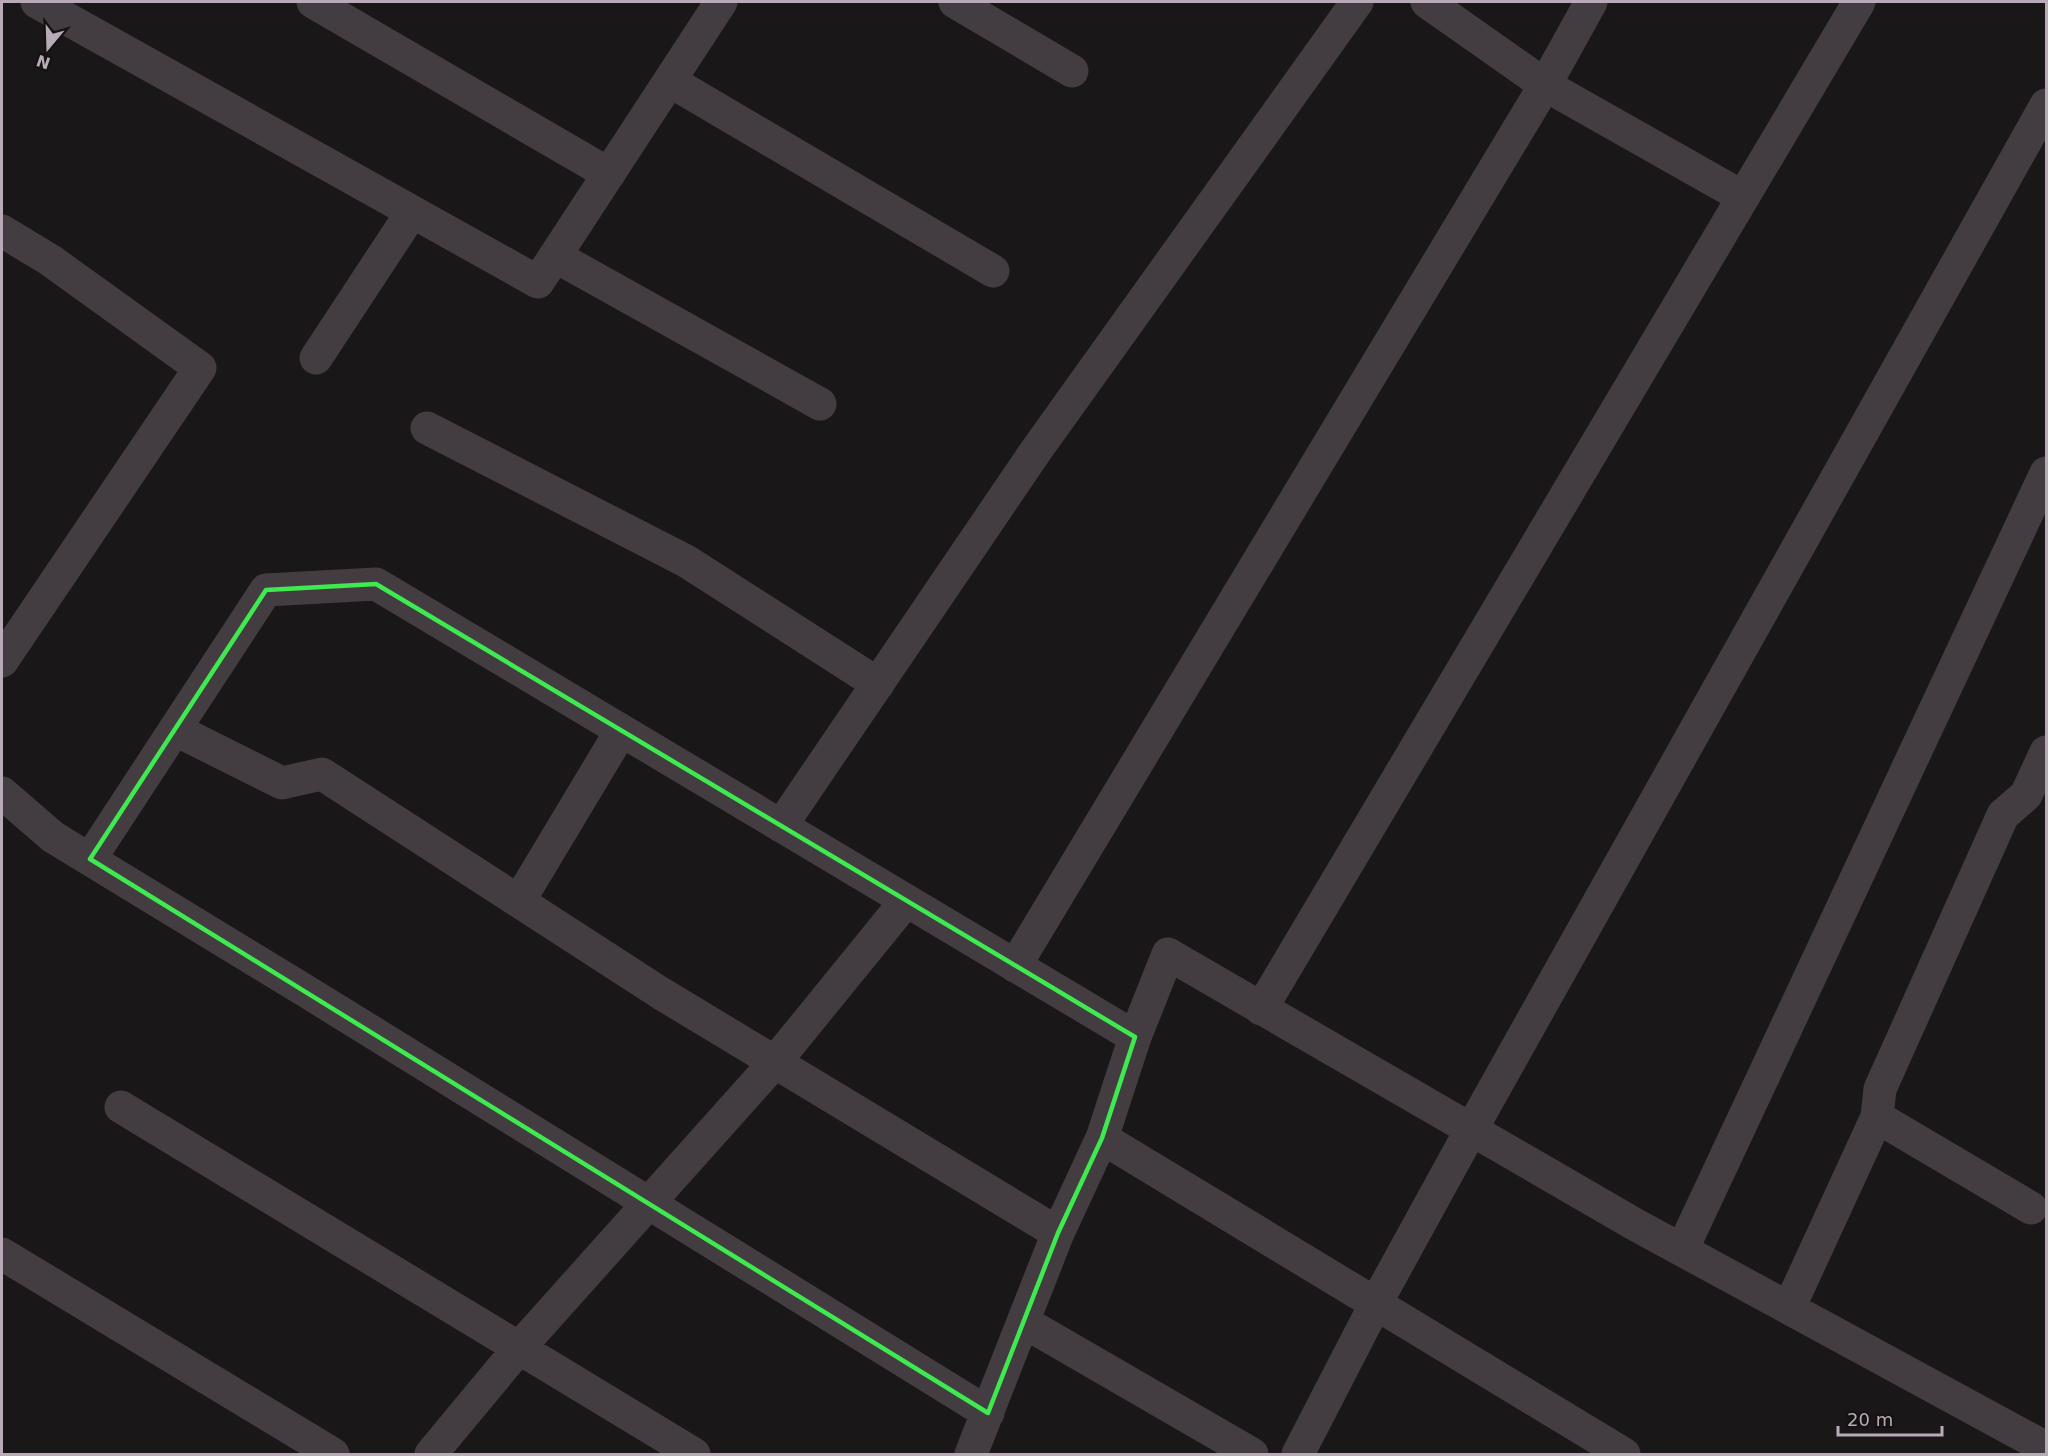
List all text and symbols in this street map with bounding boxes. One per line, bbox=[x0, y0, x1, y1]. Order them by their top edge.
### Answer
north arrow bbox=[18, 18, 78, 78]
text: N bbox=[34, 51, 53, 73]
scale bar bbox=[1838, 1399, 1942, 1437]
text: 20 m bbox=[1847, 1409, 1893, 1430]

